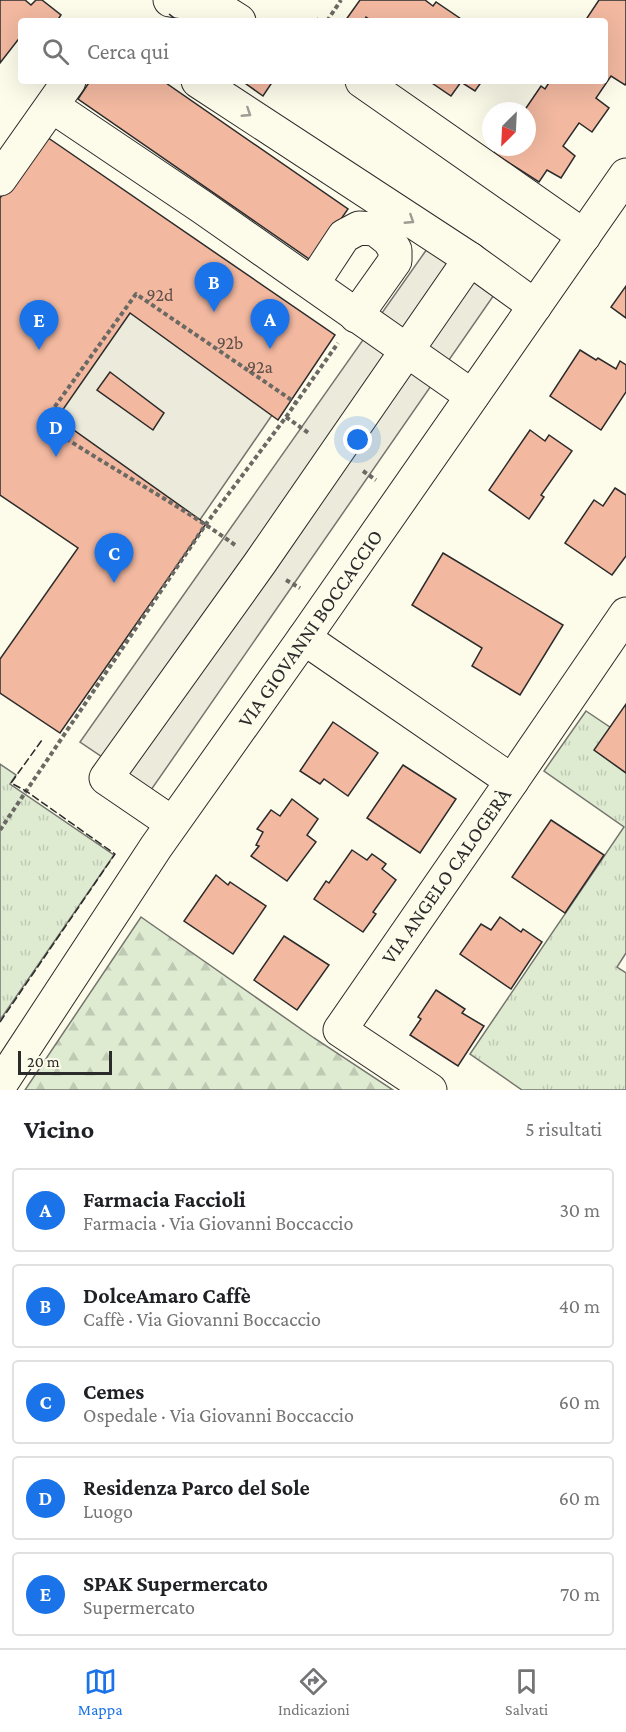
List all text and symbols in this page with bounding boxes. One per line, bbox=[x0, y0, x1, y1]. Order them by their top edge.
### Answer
search box bbox=[18, 18, 608, 84]
icon: search bbox=[39, 35, 72, 68]
text: Cerca qui bbox=[87, 39, 169, 64]
north arrow bbox=[482, 102, 536, 156]
one-way arrow bbox=[240, 106, 251, 117]
one-way arrow bbox=[403, 213, 414, 224]
pin: B bbox=[194, 262, 234, 312]
house number: 92d bbox=[147, 285, 174, 305]
pin: E bbox=[20, 300, 58, 350]
pin: A bbox=[250, 300, 290, 349]
house number: 92b bbox=[217, 333, 243, 353]
house number: 92a bbox=[247, 357, 273, 377]
pin: D bbox=[36, 408, 76, 457]
your location bbox=[343, 425, 372, 454]
street label: VIA GIOVANNI BOCCACCIO bbox=[233, 525, 388, 732]
pin: C bbox=[94, 534, 134, 583]
street label: VIA ANGELO CALOGERÀ bbox=[376, 783, 516, 969]
scale bar bbox=[18, 1048, 112, 1076]
text: 20 m bbox=[27, 1053, 60, 1070]
text: Vicino bbox=[24, 1115, 94, 1144]
text: 5 risultati bbox=[525, 1118, 602, 1140]
text: Farmacia Faccioli bbox=[83, 1187, 246, 1212]
text: A bbox=[40, 1199, 51, 1221]
text: 30 m bbox=[559, 1199, 600, 1221]
text: Farmacia · Via Giovanni Boccaccio bbox=[83, 1212, 353, 1234]
text: DolceAmaro Caffè bbox=[83, 1283, 251, 1308]
text: B bbox=[40, 1295, 51, 1317]
text: 40 m bbox=[559, 1295, 600, 1317]
text: Caffè · Via Giovanni Boccaccio bbox=[83, 1308, 321, 1330]
text: Cemes bbox=[83, 1379, 144, 1404]
text: C bbox=[39, 1391, 52, 1413]
text: 60 m bbox=[559, 1391, 600, 1413]
text: Ospedale · Via Giovanni Boccaccio bbox=[83, 1404, 354, 1426]
text: Residenza Parco del Sole bbox=[83, 1475, 310, 1500]
text: D bbox=[39, 1487, 52, 1509]
text: 60 m bbox=[559, 1487, 600, 1509]
text: Luogo bbox=[83, 1500, 133, 1522]
text: SPAK Supermercato bbox=[83, 1571, 268, 1596]
text: E bbox=[40, 1583, 51, 1605]
text: 70 m bbox=[560, 1583, 600, 1605]
text: Supermercato bbox=[83, 1596, 195, 1618]
tab: Mappa bbox=[78, 1665, 123, 1718]
tab: Indicazioni bbox=[278, 1665, 350, 1718]
tab: Salvati bbox=[505, 1665, 548, 1718]

